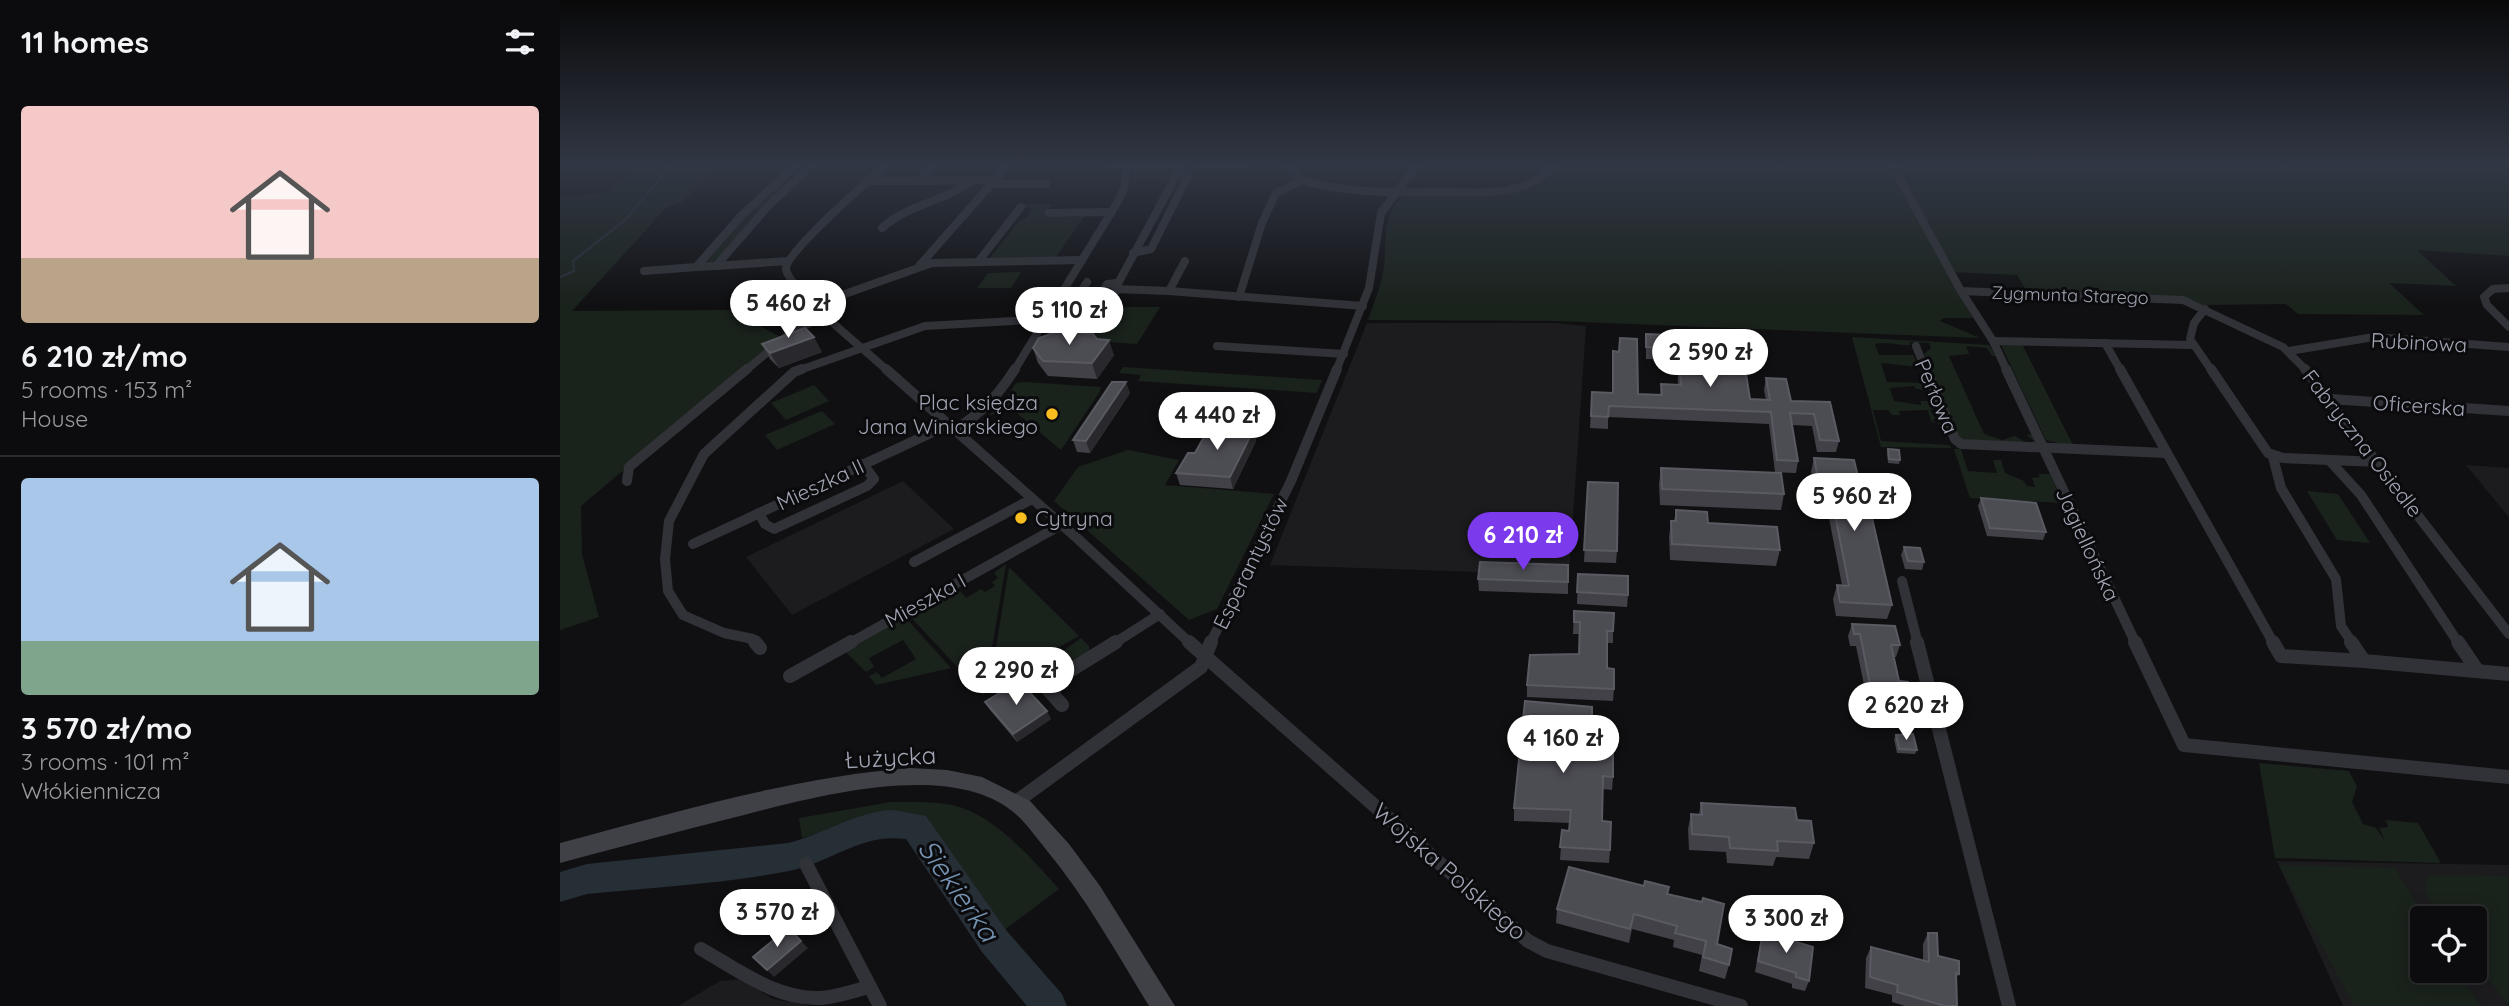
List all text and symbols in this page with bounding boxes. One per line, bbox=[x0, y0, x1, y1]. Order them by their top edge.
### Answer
text: 11 homes bbox=[21, 23, 149, 61]
icon: filters bbox=[501, 23, 539, 61]
icon: home bbox=[217, 152, 343, 278]
pin: 5 460 zł bbox=[716, 280, 860, 340]
street label: Zygmunta Starego bbox=[1991, 281, 2149, 309]
text: 5 460 zł bbox=[746, 288, 830, 317]
pin: 5 110 zł bbox=[997, 288, 1141, 347]
text: 5 110 zł bbox=[1031, 295, 1107, 324]
street label: Rubinowa bbox=[2370, 326, 2468, 358]
pin: 2 590 zł bbox=[1638, 330, 1782, 389]
text: 6 210 zł/mo bbox=[21, 337, 188, 375]
text: 2 590 zł bbox=[1668, 337, 1752, 366]
street label: Perłowa bbox=[1910, 355, 1964, 437]
street label: Fabryczna Osiedle bbox=[2297, 364, 2429, 522]
text: 5 rooms · 153 m² bbox=[21, 375, 192, 404]
place label: Plac księdza Jana Winiarskiego bbox=[858, 389, 1038, 439]
street label: Oficerska bbox=[2372, 389, 2466, 421]
pin: 4 440 zł bbox=[1145, 392, 1289, 452]
text: 4 440 zł bbox=[1175, 400, 1259, 429]
text: House bbox=[21, 404, 88, 433]
marker: Plac księdza Jana Winiarskiego bbox=[1044, 406, 1060, 422]
street label: Mieszka II bbox=[772, 452, 868, 516]
pin: 5 960 zł bbox=[1782, 474, 1926, 533]
text: 5 960 zł bbox=[1812, 481, 1896, 510]
street label: Jagiellońska bbox=[2050, 483, 2126, 605]
street label: Esperantystów bbox=[1207, 493, 1293, 633]
place label: Cytryna bbox=[1035, 505, 1113, 531]
marker: Cytryna bbox=[1013, 510, 1029, 526]
pin: 6 210 zł bbox=[1451, 512, 1595, 572]
text: 6 210 zł bbox=[1483, 520, 1563, 549]
icon: home bbox=[217, 524, 343, 650]
street label: Mieszka I bbox=[880, 567, 970, 633]
pin: 2 290 zł bbox=[944, 648, 1088, 707]
text: 2 290 zł bbox=[974, 655, 1058, 684]
pin: 2 620 zł bbox=[1834, 682, 1978, 742]
text: 2 620 zł bbox=[1864, 690, 1948, 719]
text: 3 570 zł/mo bbox=[21, 709, 192, 747]
pin: 4 160 zł bbox=[1491, 716, 1635, 775]
text: 4 160 zł bbox=[1523, 723, 1603, 752]
street label: Łużycka bbox=[843, 740, 937, 774]
text: 3 rooms · 101 m² bbox=[21, 747, 190, 776]
text: Włókiennicza bbox=[21, 776, 161, 805]
street label: Wojska Polskiego bbox=[1367, 796, 1533, 946]
water label: Siekierka bbox=[911, 832, 1008, 950]
pin: 3 570 zł bbox=[705, 890, 849, 949]
pin: 3 300 zł bbox=[1714, 895, 1858, 955]
text: 3 570 zł bbox=[736, 897, 818, 926]
text: 3 300 zł bbox=[1744, 903, 1828, 932]
map controls bbox=[2410, 906, 2487, 983]
button: locate bbox=[2410, 906, 2487, 983]

